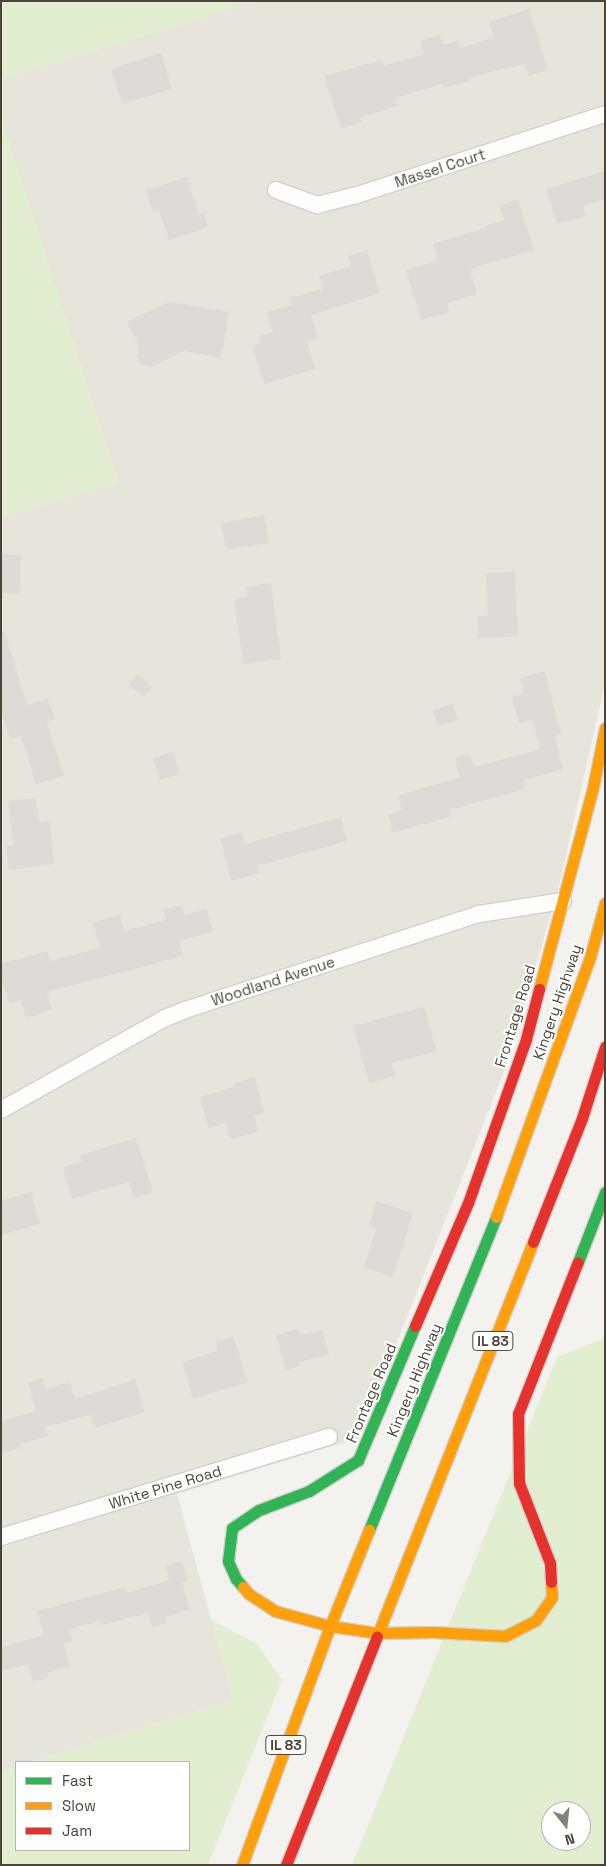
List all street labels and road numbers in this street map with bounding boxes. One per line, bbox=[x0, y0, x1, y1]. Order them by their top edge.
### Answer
street label: Massel Court bbox=[392, 145, 488, 191]
street label: Kingery Highway bbox=[529, 942, 585, 1062]
street label: Woodland Avenue bbox=[209, 952, 337, 1010]
street label: Frontage Road bbox=[491, 963, 539, 1069]
street label: Kingery Highway bbox=[383, 1321, 445, 1439]
road number: IL 83 bbox=[472, 1330, 514, 1352]
street label: Frontage Road bbox=[342, 1341, 400, 1445]
street label: White Pine Road bbox=[107, 1461, 223, 1513]
road number: IL 83 bbox=[265, 1734, 307, 1756]

